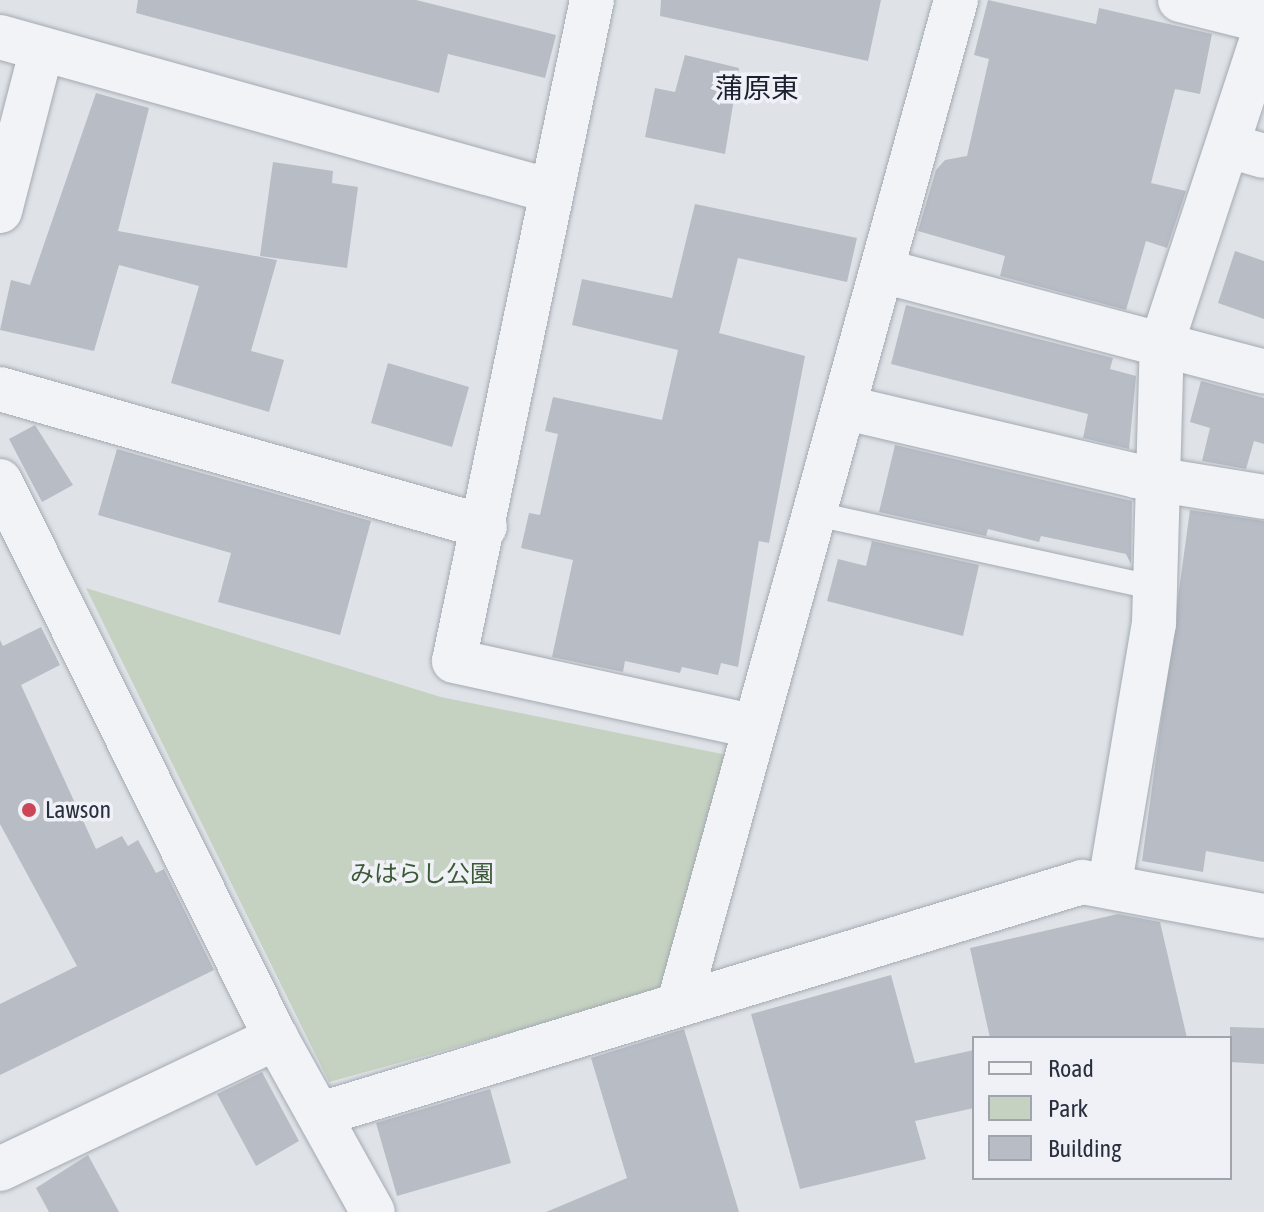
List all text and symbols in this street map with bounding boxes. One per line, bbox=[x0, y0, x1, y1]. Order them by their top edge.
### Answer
district label: 蒲原東 bbox=[715, 71, 799, 105]
place label: Lawson bbox=[45, 796, 111, 824]
marker: Lawson bbox=[20, 801, 38, 819]
park label: みはらし公園 bbox=[350, 860, 494, 888]
legend bbox=[972, 1036, 1232, 1180]
text: Road bbox=[1048, 1055, 1094, 1082]
text: Park bbox=[1048, 1095, 1088, 1122]
text: Building bbox=[1048, 1135, 1121, 1162]

